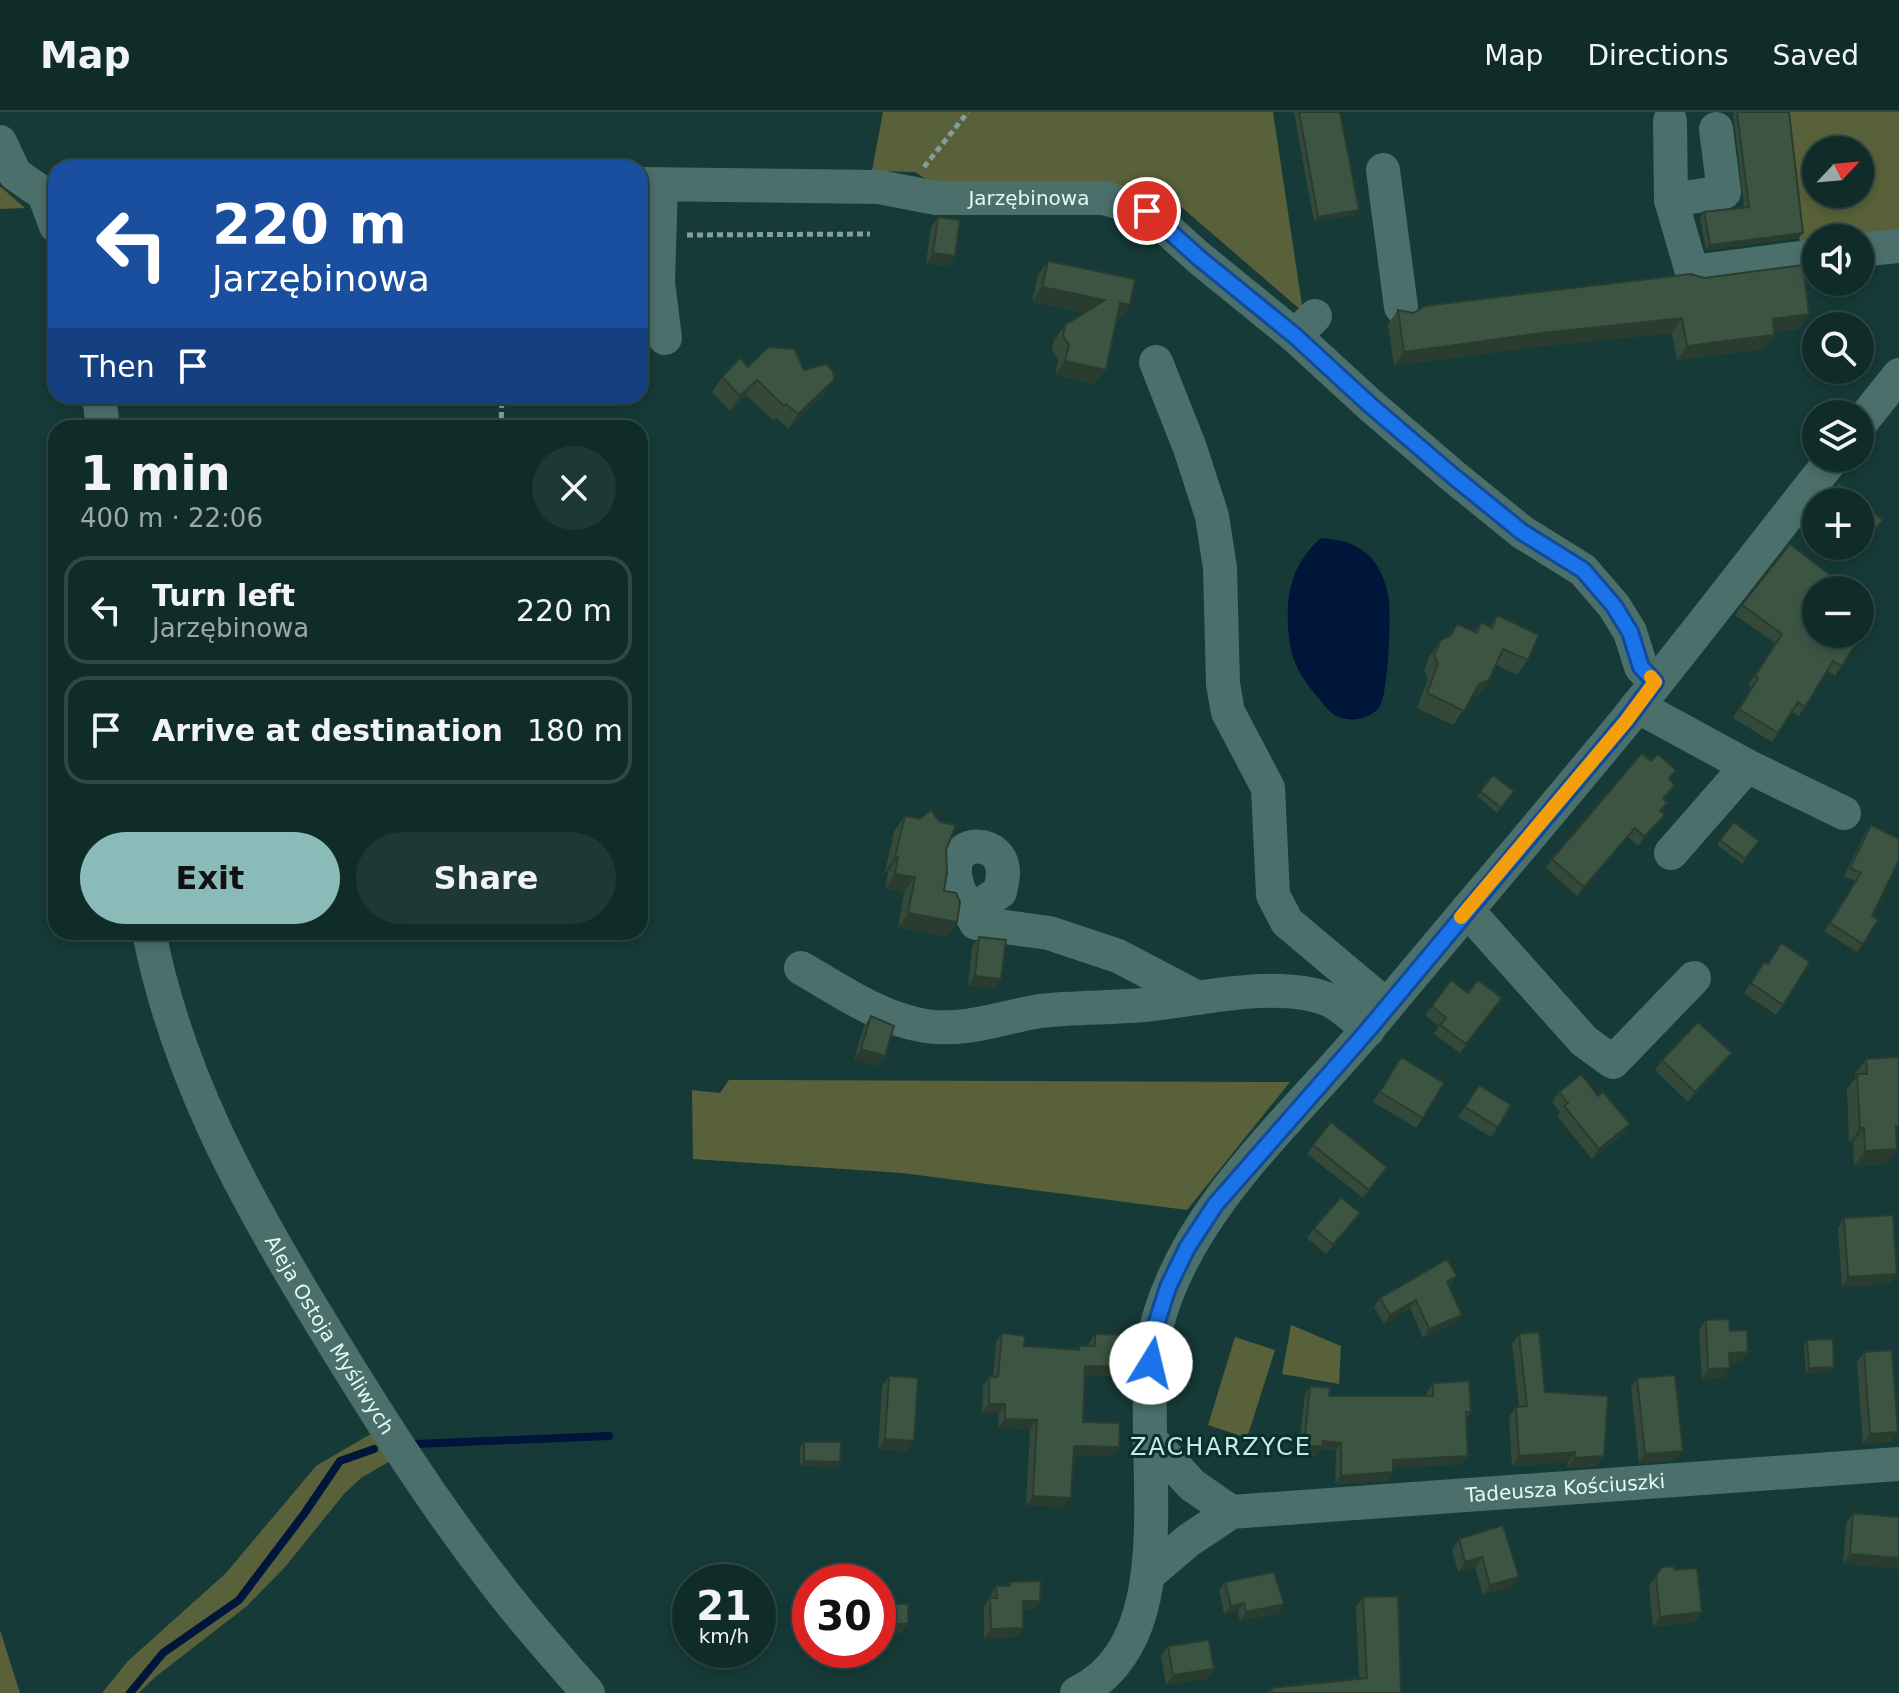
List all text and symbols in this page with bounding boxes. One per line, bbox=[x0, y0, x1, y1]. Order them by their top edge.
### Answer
text: Map bbox=[40, 33, 131, 77]
text: Map bbox=[1484, 39, 1543, 72]
text: Directions bbox=[1587, 39, 1728, 72]
text: Saved bbox=[1772, 39, 1859, 72]
north arrow bbox=[1802, 136, 1874, 208]
map controls bbox=[1802, 136, 1874, 648]
pin bbox=[1113, 177, 1181, 245]
street label: Jarzębinowa bbox=[966, 186, 1089, 210]
icon: arrive bbox=[1125, 189, 1169, 233]
text: 220 m bbox=[212, 191, 407, 256]
icon: left bbox=[80, 192, 184, 296]
button: sound bbox=[1802, 224, 1874, 296]
text: Jarzębinowa bbox=[212, 258, 430, 299]
button: search bbox=[1802, 312, 1874, 384]
icon: arrive bbox=[171, 344, 215, 388]
text: Then bbox=[80, 349, 155, 384]
button: layers bbox=[1802, 400, 1874, 472]
text: 1 min bbox=[80, 445, 231, 501]
button: close bbox=[532, 446, 616, 530]
button: + bbox=[1802, 488, 1874, 560]
text: 400 m · 22:06 bbox=[80, 503, 263, 533]
button: − bbox=[1802, 576, 1874, 648]
text: Turn left bbox=[152, 578, 295, 613]
icon: left bbox=[84, 588, 128, 632]
text: 220 m bbox=[516, 593, 612, 628]
text: Jarzębinowa bbox=[152, 613, 309, 643]
icon: arrive bbox=[84, 708, 128, 752]
text: Arrive at destination bbox=[152, 713, 503, 748]
text: 180 m bbox=[527, 713, 623, 748]
button: Exit bbox=[80, 832, 340, 924]
button: Share bbox=[356, 832, 616, 924]
street label: Aleja Ostoja Myśliwych bbox=[260, 1231, 399, 1439]
position arrow bbox=[1109, 1321, 1193, 1405]
district label: ZACHARZYCE bbox=[1130, 1433, 1312, 1461]
street label: Tadeusza Kościuszki bbox=[1463, 1469, 1666, 1507]
speed limit sign: 30 bbox=[792, 1564, 896, 1668]
text: 21 bbox=[696, 1583, 752, 1629]
text: km/h bbox=[699, 1624, 749, 1648]

